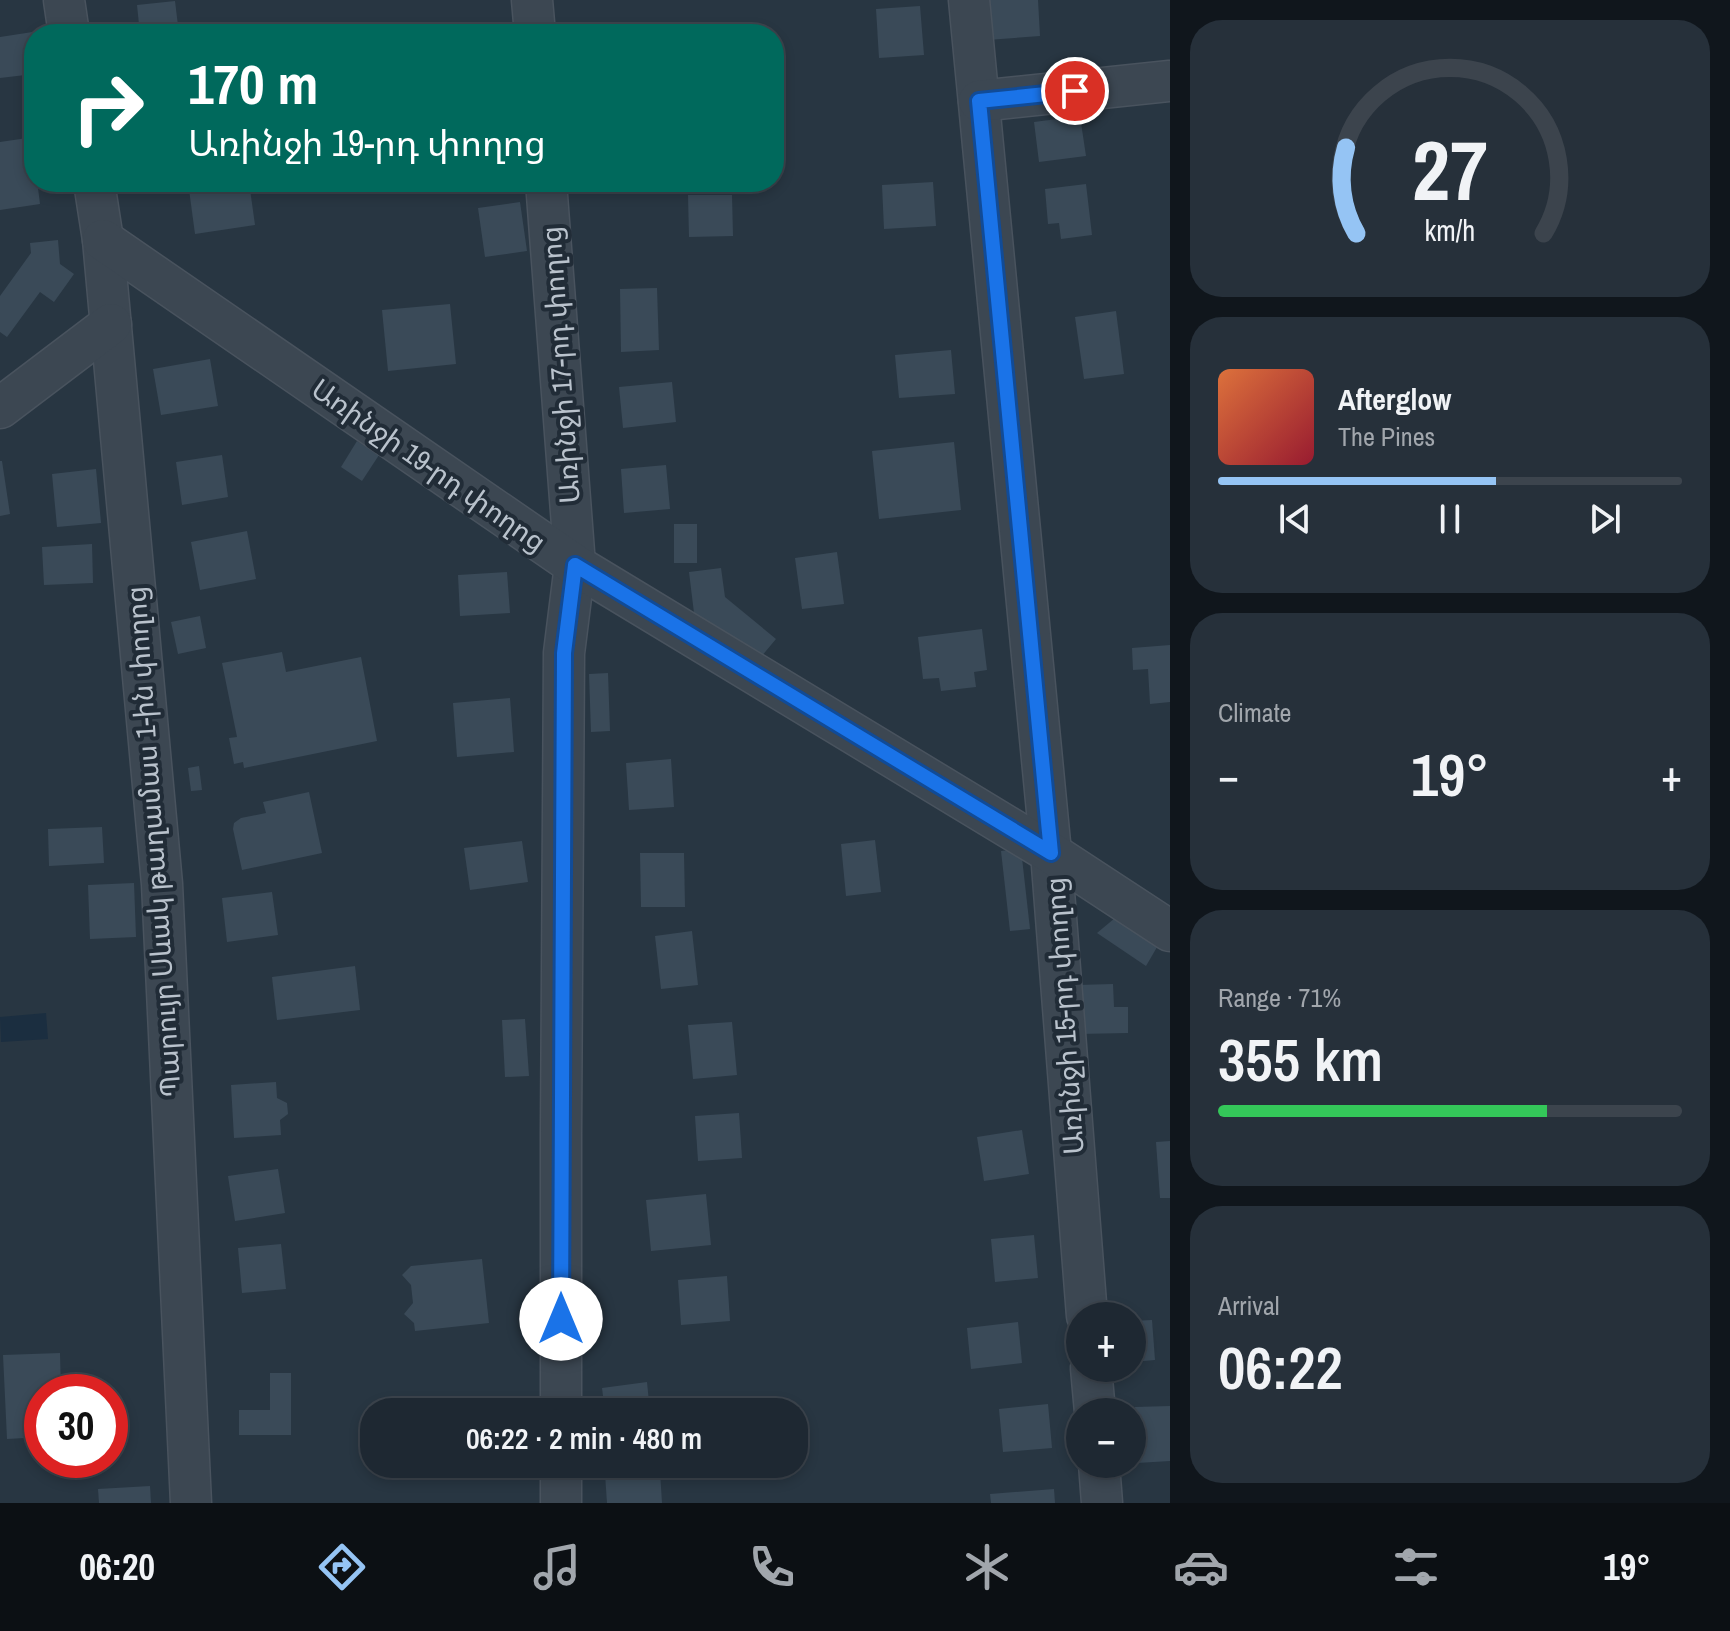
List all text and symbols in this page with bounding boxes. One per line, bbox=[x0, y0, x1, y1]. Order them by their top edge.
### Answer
text: 170 m bbox=[188, 46, 318, 121]
icon: right bbox=[56, 56, 160, 160]
pin bbox=[1041, 57, 1109, 125]
icon: arrive bbox=[1053, 69, 1097, 113]
text: 27 bbox=[1412, 114, 1488, 226]
text: Առինջի 19-րդ փողոց bbox=[188, 119, 546, 167]
text: km/h bbox=[1425, 211, 1475, 250]
street label: Առինջի 17-րդ փողոց bbox=[531, 225, 589, 505]
street label: Առինջի 19-րդ փողոց bbox=[304, 370, 554, 560]
text: Afterglow bbox=[1338, 379, 1451, 419]
text: The Pines bbox=[1338, 419, 1435, 454]
icon: previous bbox=[1273, 497, 1317, 541]
icon: pause bbox=[1428, 497, 1472, 541]
icon: next bbox=[1583, 497, 1627, 541]
street label: Պարույր Սևակ թաղամաս 1-ին փողոց bbox=[116, 585, 190, 1099]
text: Climate bbox=[1218, 695, 1291, 730]
text: 19° bbox=[1411, 734, 1489, 815]
text: − bbox=[1218, 745, 1239, 805]
text: + bbox=[1661, 745, 1682, 805]
street label: Առինջի 15-րդ փողոց bbox=[1035, 876, 1093, 1156]
text: Range · 71% bbox=[1218, 980, 1341, 1015]
text: 355 km bbox=[1218, 1019, 1383, 1100]
position arrow bbox=[519, 1277, 603, 1361]
text: Arrival bbox=[1218, 1288, 1280, 1323]
map controls bbox=[1066, 1302, 1146, 1478]
button: + bbox=[1066, 1302, 1146, 1382]
text: 06:22 bbox=[1218, 1327, 1343, 1408]
speed limit sign: 30 bbox=[24, 1374, 128, 1478]
button: − bbox=[1066, 1398, 1146, 1478]
text: 06:22 · 2 min · 480 m bbox=[466, 1418, 702, 1458]
icon: directions bbox=[314, 1539, 370, 1595]
icon: music bbox=[529, 1539, 585, 1595]
icon: phone bbox=[744, 1539, 800, 1595]
icon: climate bbox=[959, 1539, 1015, 1595]
icon: car bbox=[1173, 1539, 1229, 1595]
icon: filters bbox=[1388, 1539, 1444, 1595]
text: 06:20 bbox=[79, 1543, 155, 1591]
text: 19° bbox=[1603, 1543, 1651, 1591]

